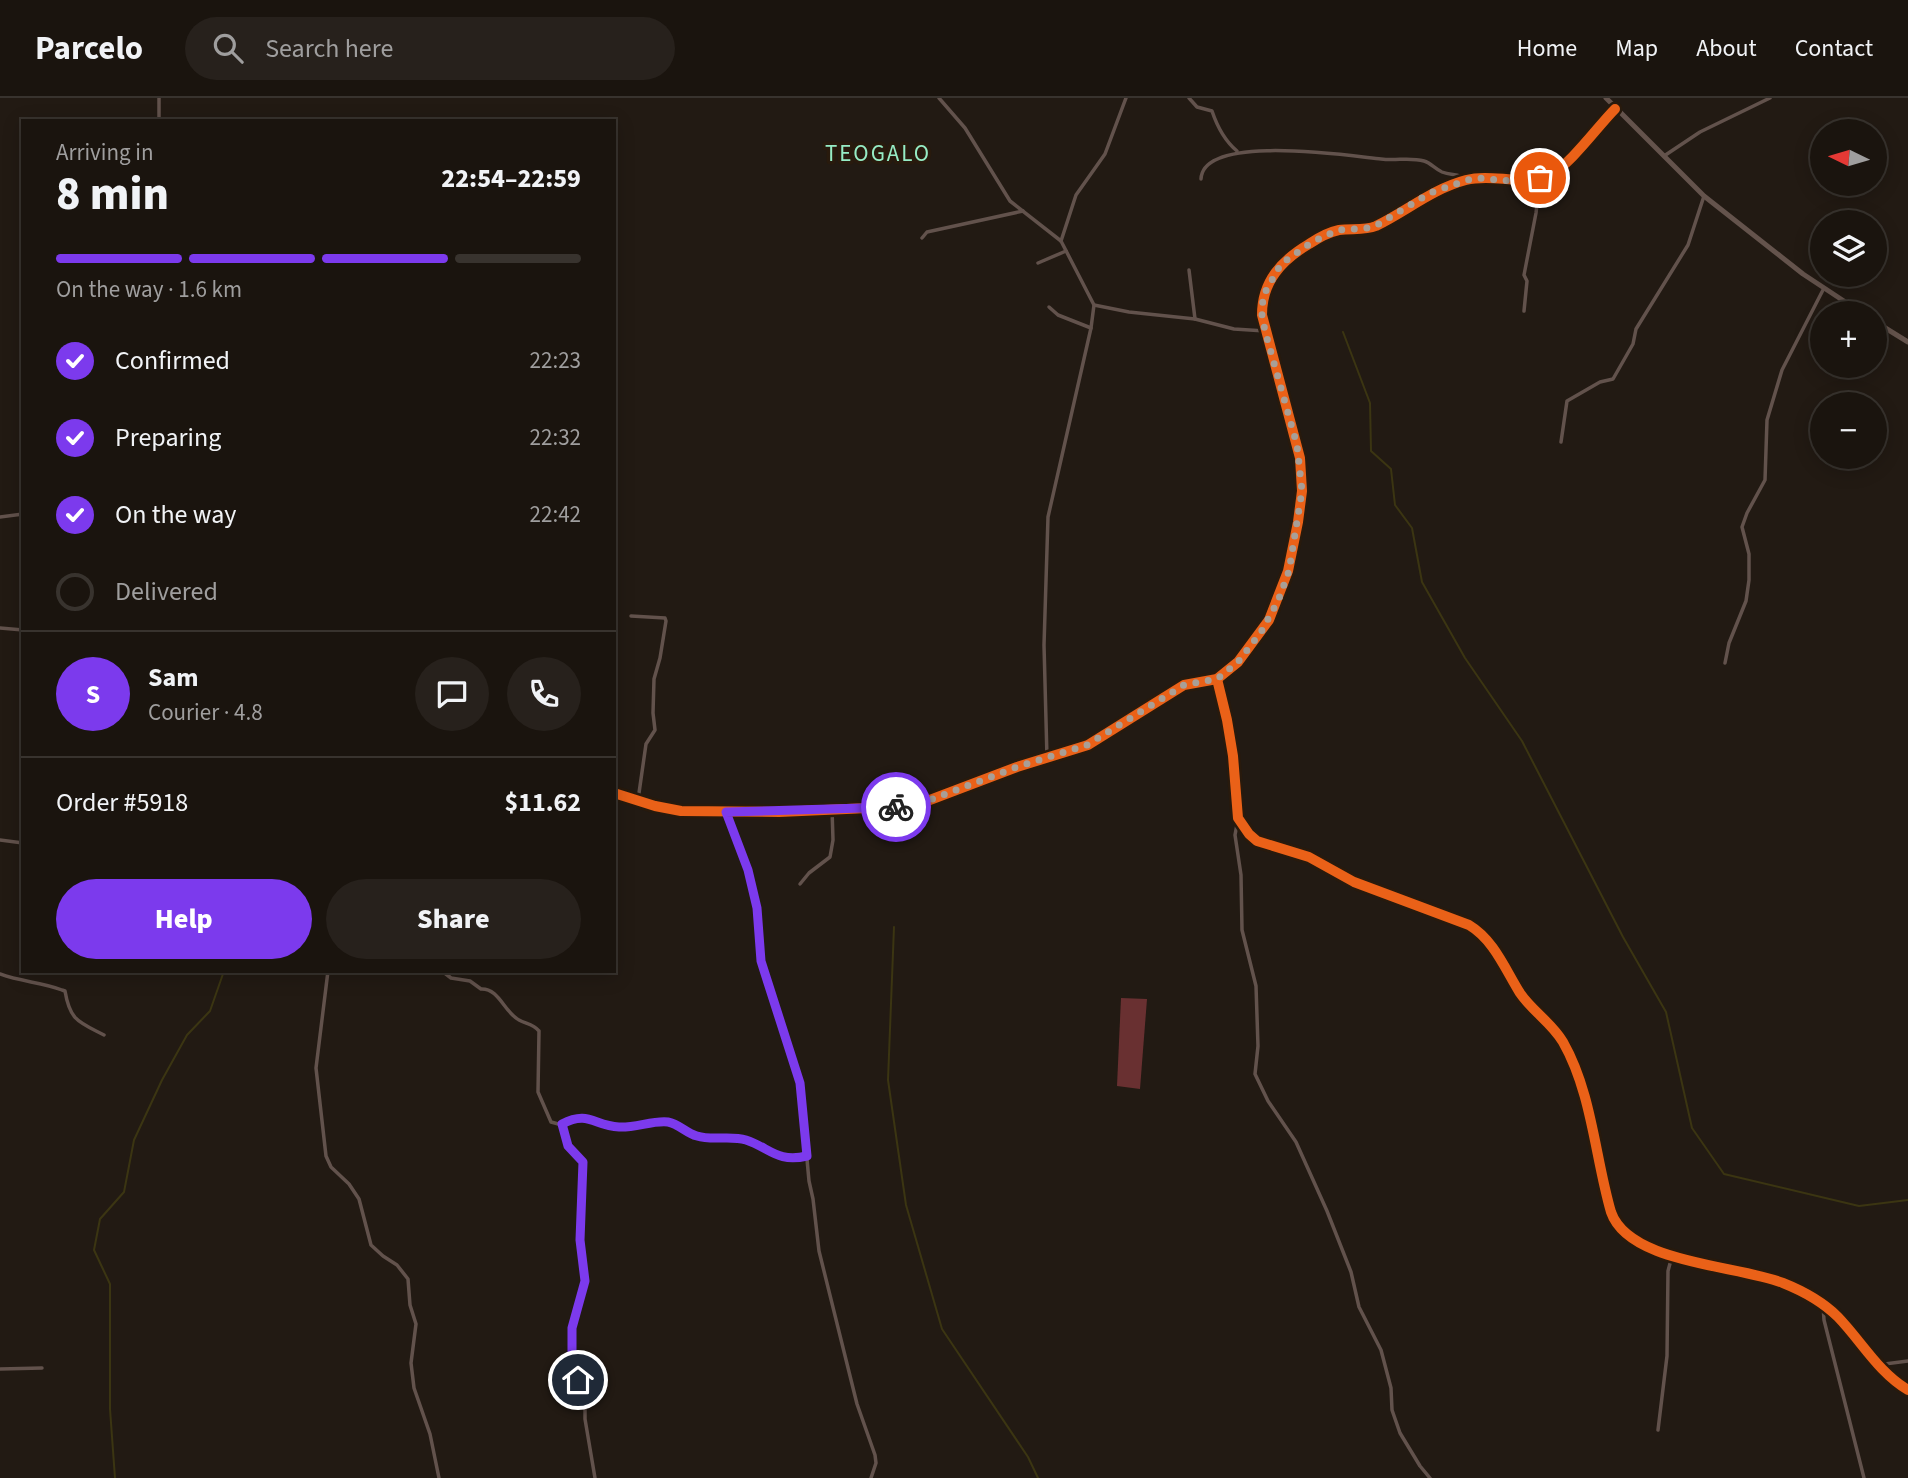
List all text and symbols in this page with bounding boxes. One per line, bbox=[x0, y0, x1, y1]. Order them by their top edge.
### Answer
search box bbox=[185, 17, 675, 80]
text: Parcelo bbox=[35, 25, 143, 72]
icon: search bbox=[209, 29, 247, 67]
text: Search here bbox=[265, 30, 393, 67]
text: Home bbox=[1517, 31, 1577, 66]
text: Map bbox=[1615, 31, 1658, 66]
text: About bbox=[1696, 31, 1757, 66]
text: Contact bbox=[1795, 31, 1873, 66]
north arrow bbox=[1810, 119, 1886, 196]
map controls bbox=[1810, 119, 1887, 469]
text: Arriving in bbox=[56, 136, 154, 169]
district label: TEOGALO bbox=[825, 137, 931, 170]
pin bbox=[1510, 148, 1570, 208]
icon: bag bbox=[1521, 159, 1559, 197]
text: 22:54–22:59 bbox=[441, 160, 581, 197]
text: 8 min bbox=[56, 162, 169, 227]
button: layers bbox=[1810, 210, 1887, 287]
text: On the way · 1.6 km bbox=[56, 273, 242, 306]
button: + bbox=[1810, 301, 1887, 378]
icon: check bbox=[56, 342, 94, 380]
text: Confirmed bbox=[115, 342, 230, 379]
text: 22:23 bbox=[530, 344, 581, 377]
button: − bbox=[1810, 392, 1887, 469]
icon: check bbox=[56, 419, 94, 457]
text: Preparing bbox=[115, 419, 221, 456]
text: 22:32 bbox=[530, 421, 581, 454]
icon: check bbox=[56, 496, 94, 534]
text: On the way bbox=[115, 496, 236, 533]
text: 22:42 bbox=[530, 498, 581, 531]
text: Delivered bbox=[115, 573, 218, 610]
button: chat bbox=[415, 657, 489, 731]
button: phone bbox=[507, 657, 581, 731]
text: Sam bbox=[148, 659, 198, 696]
text: S bbox=[86, 676, 100, 713]
text: Courier · 4.8 bbox=[148, 696, 263, 729]
courier bbox=[861, 772, 931, 842]
text: Order #5918 bbox=[56, 784, 188, 821]
text: $11.62 bbox=[505, 784, 581, 821]
icon: bike bbox=[877, 788, 915, 826]
button: Help bbox=[56, 879, 312, 959]
button: Share bbox=[326, 879, 581, 959]
pin bbox=[548, 1350, 608, 1410]
icon: home bbox=[559, 1361, 597, 1399]

